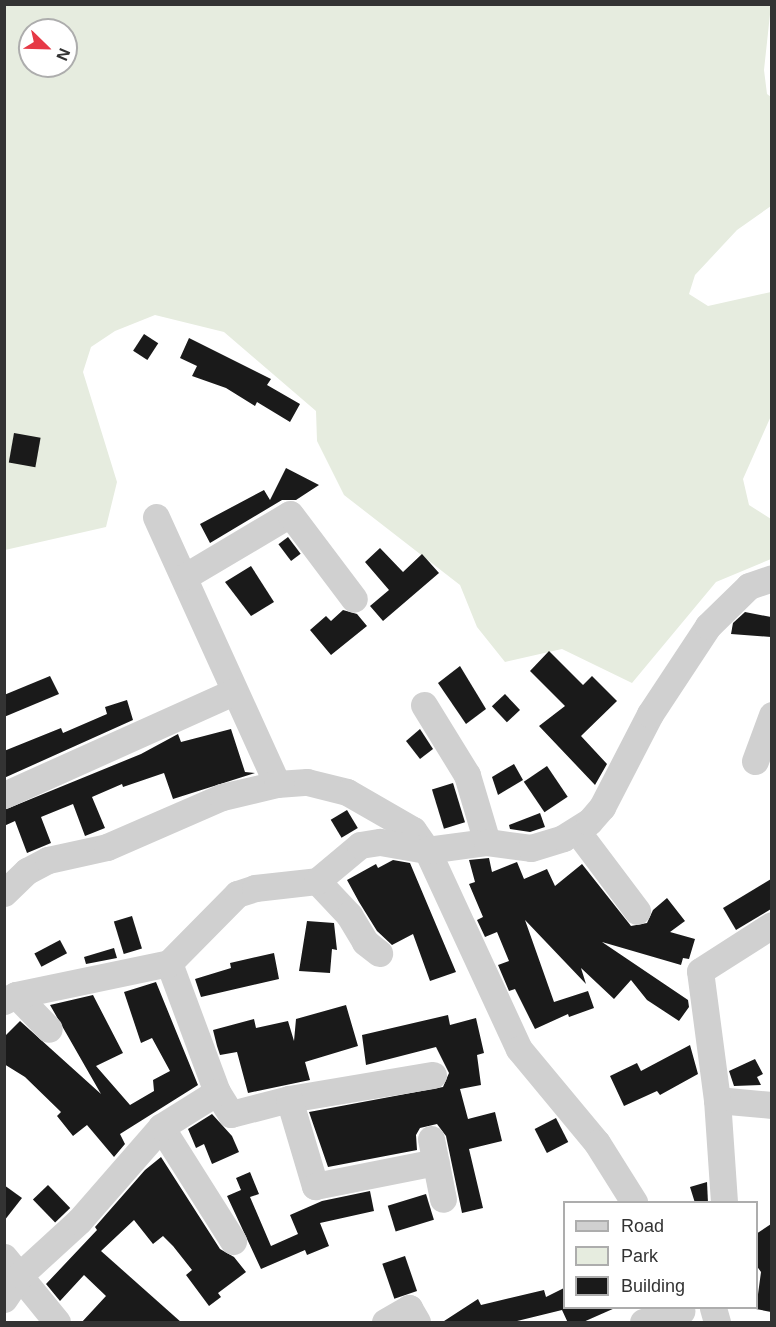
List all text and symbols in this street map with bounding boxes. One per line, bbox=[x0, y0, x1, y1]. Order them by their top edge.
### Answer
north arrow bbox=[18, 18, 78, 78]
text: N bbox=[53, 46, 73, 63]
legend bbox=[563, 1201, 758, 1309]
text: Road bbox=[621, 1216, 664, 1236]
text: Park bbox=[621, 1246, 658, 1266]
text: Building bbox=[621, 1276, 685, 1296]

